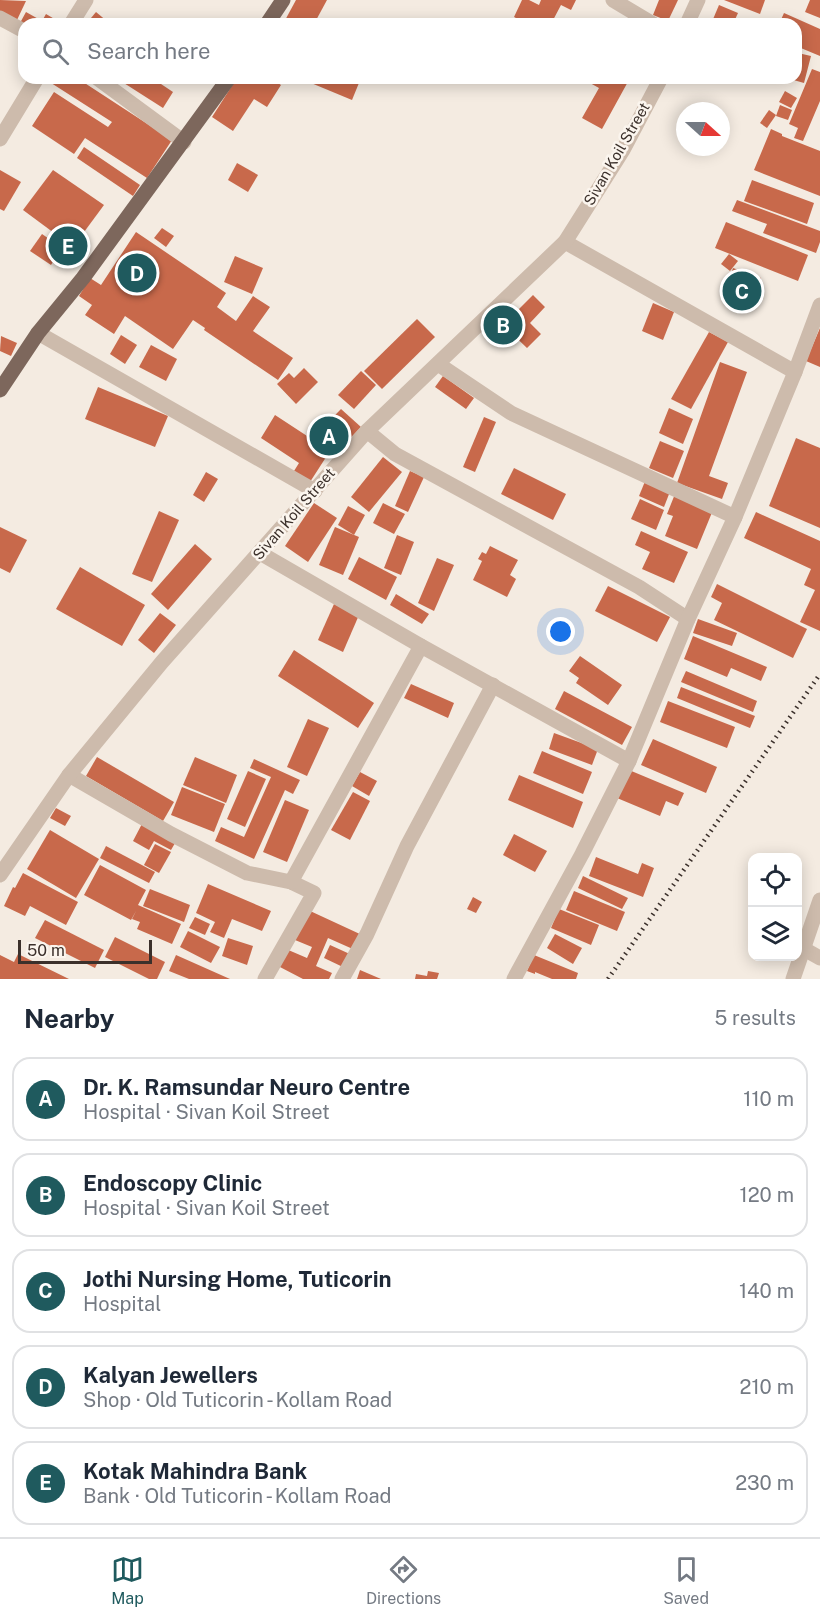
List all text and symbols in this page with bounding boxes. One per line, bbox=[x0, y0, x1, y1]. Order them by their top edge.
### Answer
search box bbox=[18, 18, 802, 84]
icon: search bbox=[39, 35, 72, 68]
text: Search here bbox=[87, 38, 211, 64]
street label: Sivan Koil Street bbox=[580, 99, 653, 208]
north arrow bbox=[676, 102, 730, 156]
pin: E bbox=[48, 224, 88, 268]
pin: D bbox=[118, 250, 156, 296]
pin: C bbox=[722, 268, 762, 314]
pin: B bbox=[484, 302, 522, 348]
pin: A bbox=[310, 414, 348, 458]
street label: Sivan Koil Street bbox=[249, 464, 338, 563]
your location bbox=[546, 617, 575, 646]
map controls bbox=[748, 853, 802, 961]
button: locate bbox=[748, 853, 802, 907]
button: layers bbox=[748, 907, 802, 961]
scale bar bbox=[18, 937, 152, 965]
text: 50 m bbox=[27, 941, 65, 960]
text: Nearby bbox=[24, 1003, 114, 1034]
text: 5 results bbox=[714, 1006, 796, 1030]
text: Dr. K. Ramsundar Neuro Centre bbox=[83, 1074, 410, 1100]
text: A bbox=[38, 1087, 53, 1111]
text: 110 m bbox=[743, 1087, 794, 1111]
text: Hospital · Sivan Koil Street bbox=[83, 1100, 330, 1124]
text: Endoscopy Clinic bbox=[83, 1170, 262, 1196]
text: B bbox=[39, 1183, 52, 1207]
text: 120 m bbox=[740, 1183, 794, 1207]
text: Hospital · Sivan Koil Street bbox=[83, 1196, 330, 1220]
text: Jothi Nursing Home, Tuticorin bbox=[83, 1266, 392, 1292]
text: C bbox=[38, 1279, 53, 1303]
text: 140 m bbox=[739, 1279, 794, 1303]
text: Hospital bbox=[83, 1292, 161, 1316]
text: Kalyan Jewellers bbox=[83, 1362, 258, 1388]
text: D bbox=[38, 1375, 53, 1399]
text: 210 m bbox=[740, 1375, 794, 1399]
text: Shop · Old Tuticorin - Kollam Road bbox=[83, 1388, 392, 1412]
text: Kotak Mahindra Bank bbox=[83, 1458, 307, 1484]
text: E bbox=[39, 1471, 52, 1495]
text: 230 m bbox=[735, 1471, 794, 1495]
text: Bank · Old Tuticorin - Kollam Road bbox=[83, 1484, 391, 1508]
tab: Map bbox=[111, 1553, 144, 1608]
tab: Directions bbox=[366, 1553, 441, 1608]
tab: Saved bbox=[663, 1553, 709, 1608]

